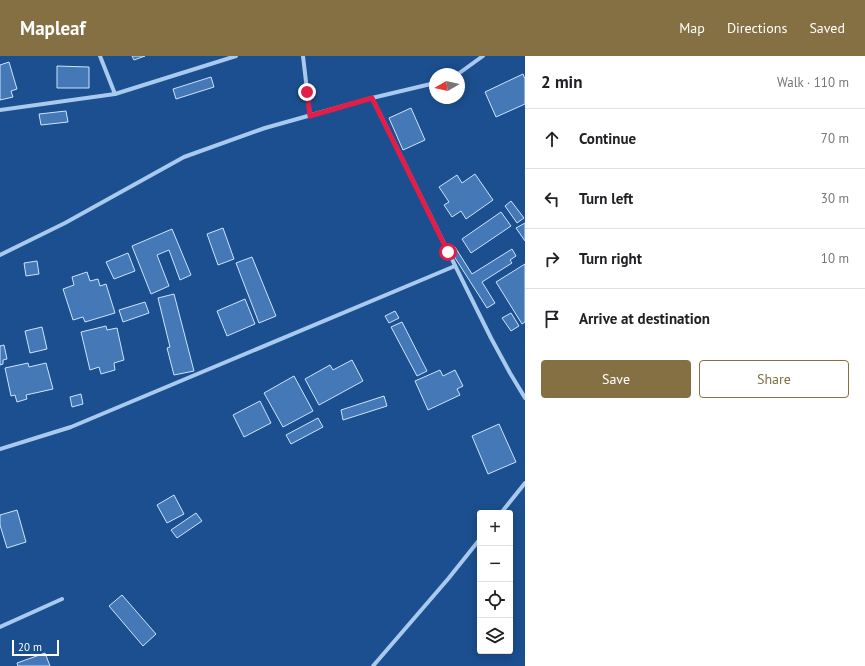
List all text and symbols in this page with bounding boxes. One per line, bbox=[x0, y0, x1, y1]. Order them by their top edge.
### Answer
text: Mapleaf bbox=[20, 16, 86, 40]
text: Map bbox=[679, 19, 705, 37]
text: Directions bbox=[727, 19, 787, 37]
text: Saved bbox=[809, 19, 845, 37]
north arrow bbox=[429, 68, 465, 104]
text: 2 min bbox=[541, 71, 582, 93]
text: Walk · 110 m bbox=[777, 74, 849, 91]
route end bbox=[298, 83, 316, 101]
icon: ahead bbox=[541, 128, 563, 150]
text: Continue bbox=[579, 129, 636, 148]
text: 70 m bbox=[821, 130, 849, 147]
icon: left bbox=[541, 188, 563, 210]
text: Turn left bbox=[579, 189, 633, 208]
text: 30 m bbox=[821, 190, 849, 207]
route start bbox=[439, 243, 457, 261]
icon: right bbox=[541, 248, 563, 270]
text: Turn right bbox=[579, 249, 642, 268]
text: 10 m bbox=[821, 250, 849, 267]
icon: arrive bbox=[541, 308, 563, 330]
text: Arrive at destination bbox=[579, 309, 710, 328]
button: Save bbox=[541, 360, 691, 398]
button: Share bbox=[699, 360, 849, 398]
map controls bbox=[477, 510, 513, 654]
button: + bbox=[477, 510, 513, 546]
button: − bbox=[477, 546, 513, 582]
button: locate bbox=[477, 582, 513, 618]
button: layers bbox=[477, 618, 513, 654]
scale bar bbox=[12, 638, 59, 657]
text: 20 m bbox=[18, 640, 42, 654]

